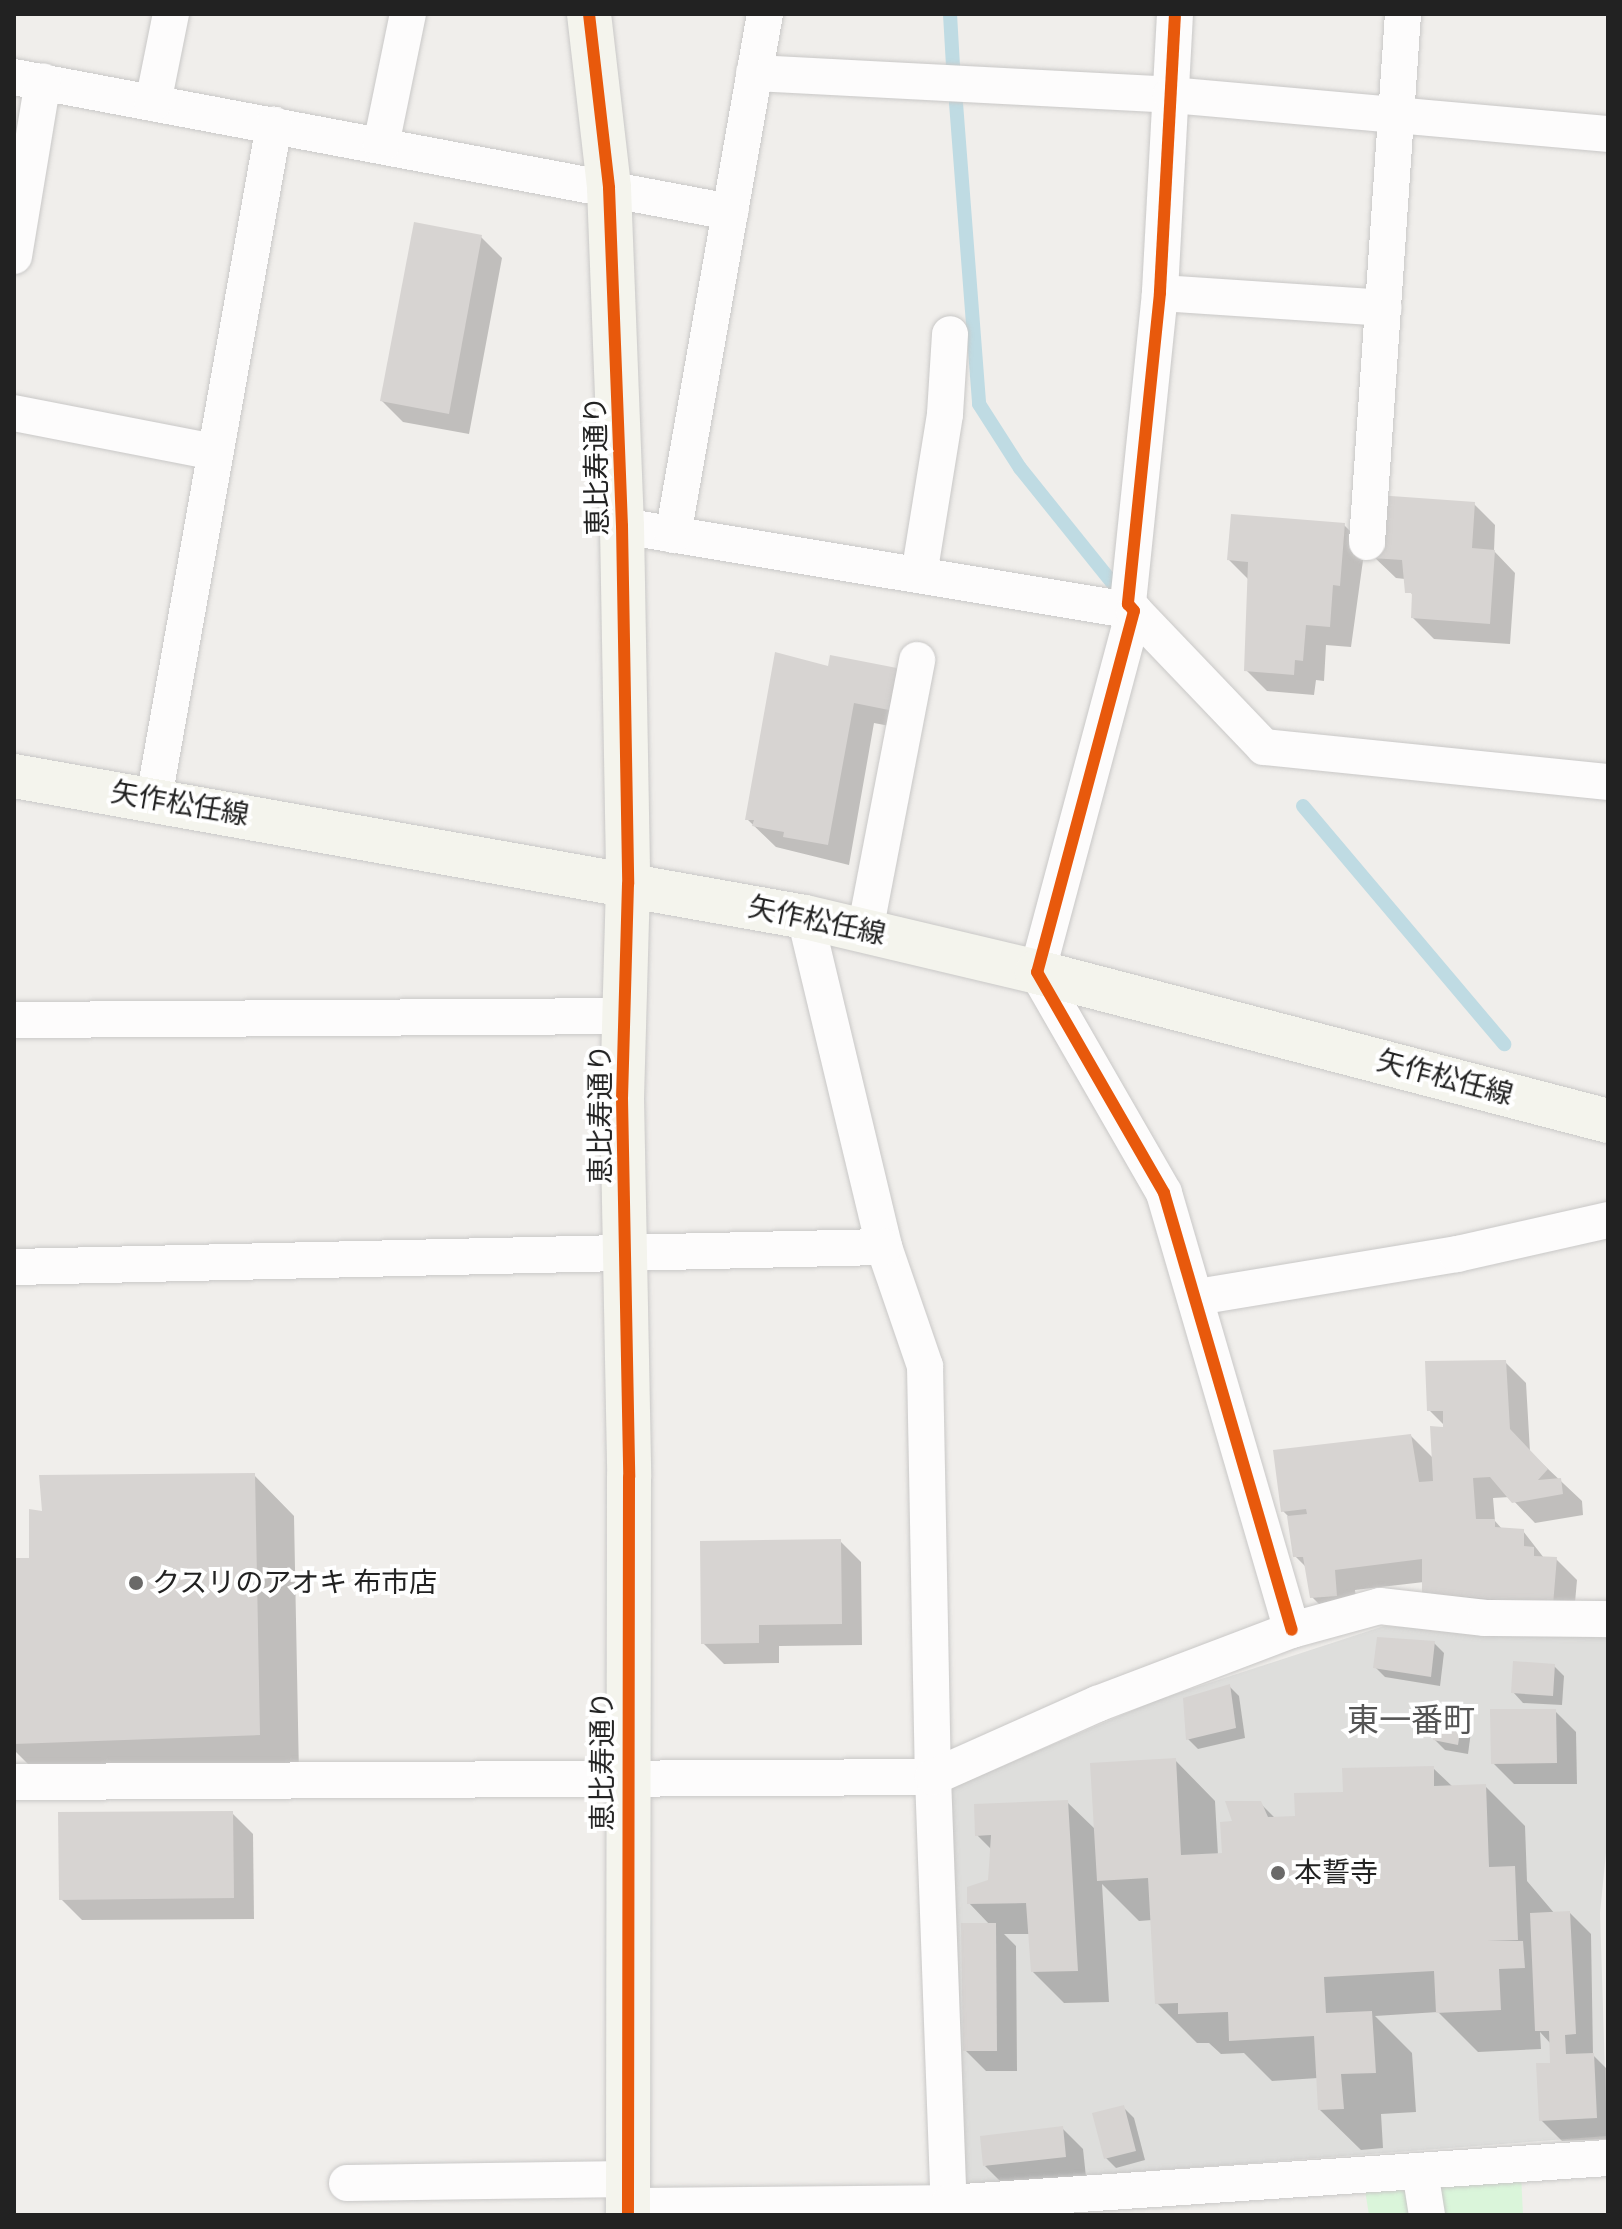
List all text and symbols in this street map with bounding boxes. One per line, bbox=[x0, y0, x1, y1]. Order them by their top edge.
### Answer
street label: 恵比寿通り bbox=[579, 396, 615, 536]
street label: 矢作松任線 bbox=[108, 775, 252, 833]
street label: 矢作松任線 bbox=[745, 890, 889, 952]
street label: 恵比寿通り bbox=[584, 1044, 618, 1184]
street label: 矢作松任線 bbox=[1373, 1044, 1517, 1112]
place label: クスリのアオキ 布市店 bbox=[152, 1566, 438, 1600]
marker: クスリのアオキ 布市店 bbox=[127, 1574, 145, 1592]
street label: 恵比寿通り bbox=[586, 1691, 620, 1831]
district label: 東一番町 bbox=[1347, 1702, 1475, 1740]
place label: 本誓寺 bbox=[1294, 1856, 1378, 1890]
marker: 本誓寺 bbox=[1269, 1864, 1287, 1882]

